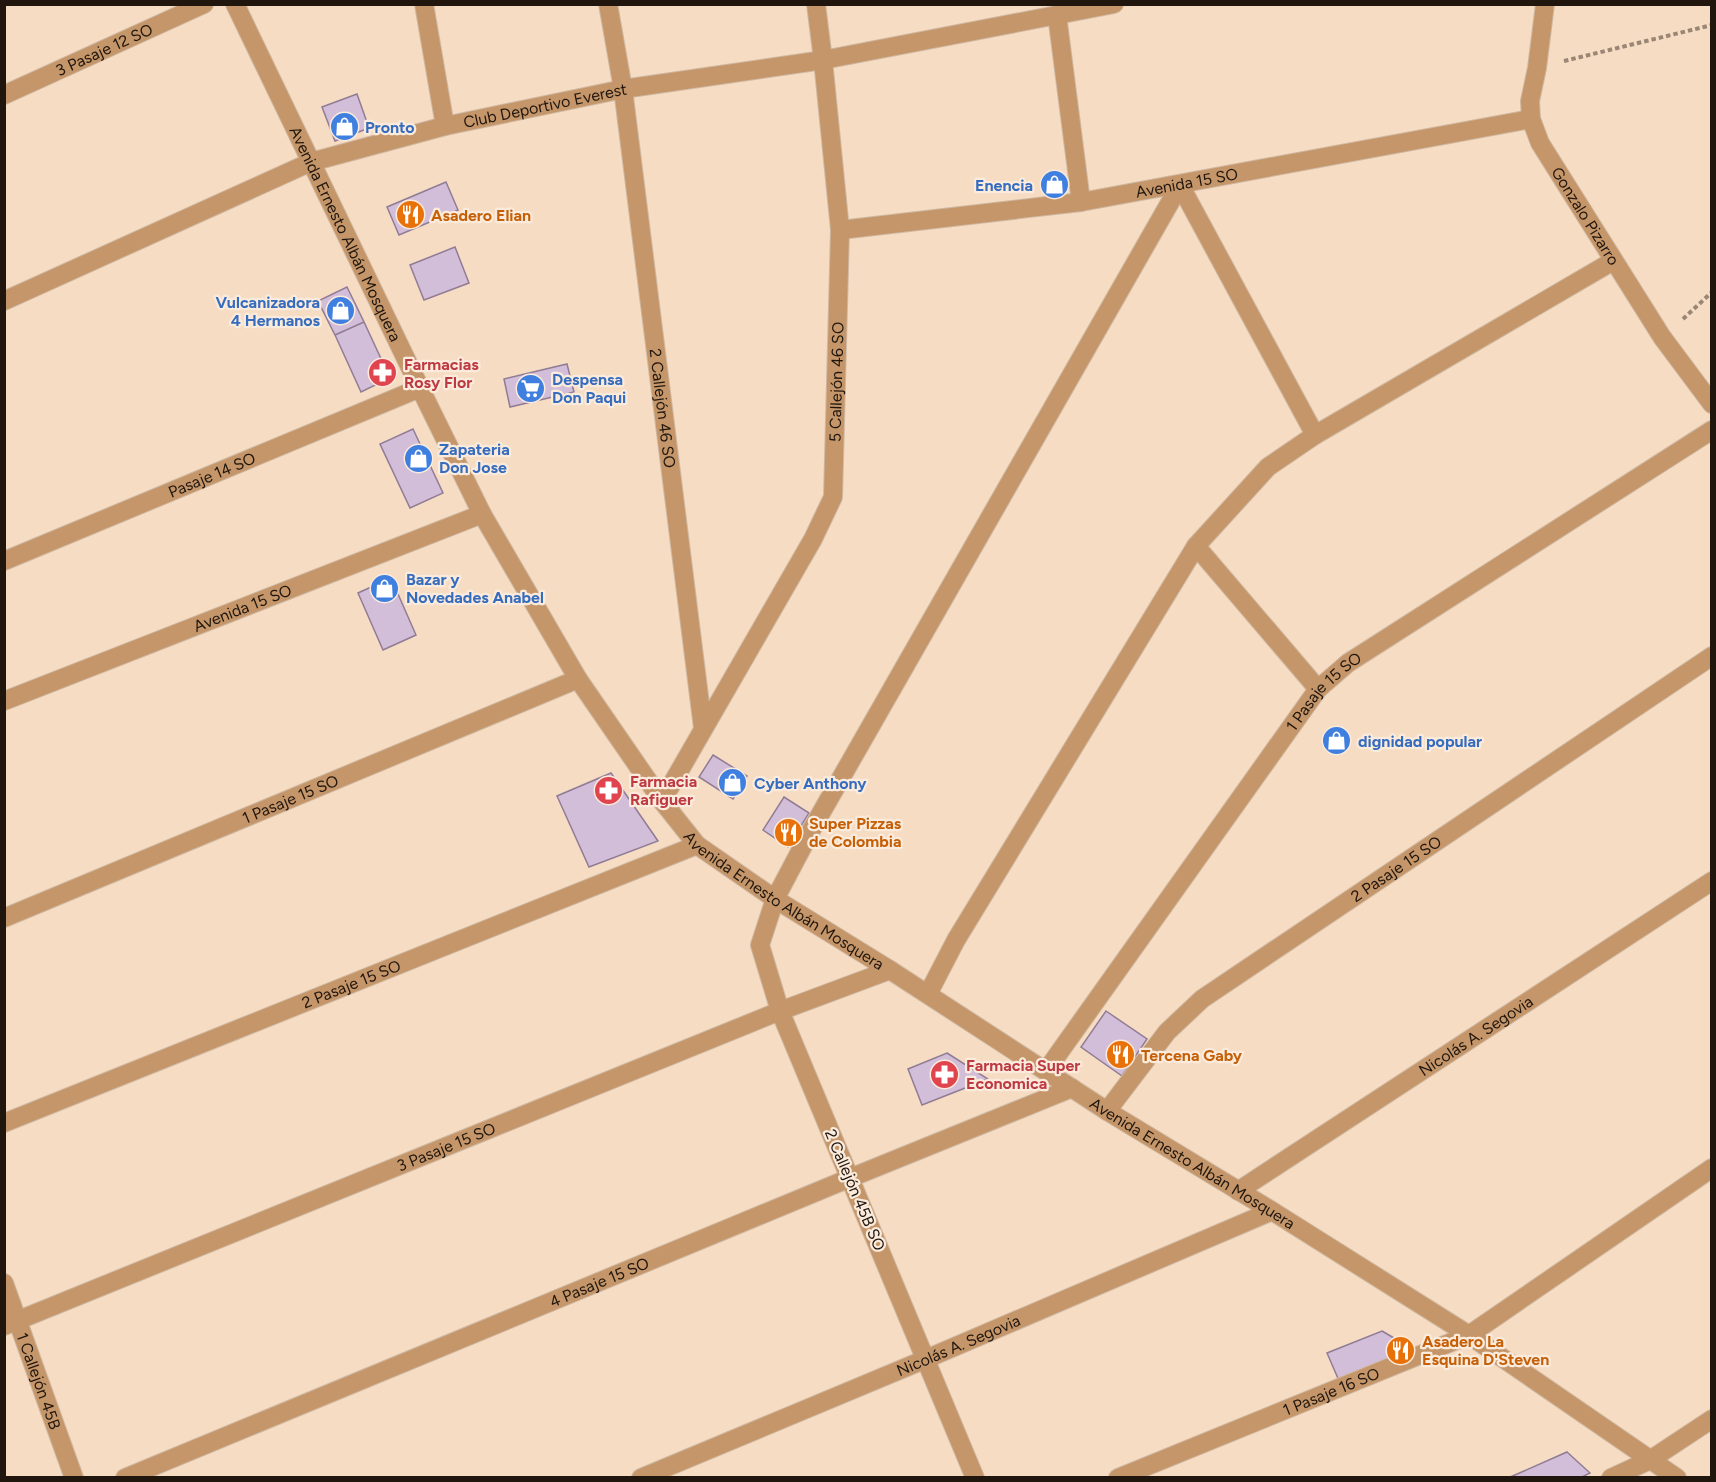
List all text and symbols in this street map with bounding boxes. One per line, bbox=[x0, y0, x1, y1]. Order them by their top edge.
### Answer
street label: 3 Pasaje 12 SO bbox=[53, 19, 156, 80]
street label: Club Deportivo Everest bbox=[462, 79, 628, 131]
shop icon: Pronto bbox=[328, 111, 360, 143]
place label: Pronto bbox=[365, 118, 415, 137]
street label: Avenida Ernesto Albán Mosquera bbox=[286, 123, 406, 344]
street label: Gonzalo Pizarro bbox=[1548, 163, 1624, 268]
street label: Avenida 15 SO bbox=[1134, 164, 1239, 201]
shop icon: Enencia bbox=[1038, 169, 1070, 201]
place label: Enencia bbox=[975, 176, 1033, 195]
restaurant icon: Asadero Elian bbox=[394, 199, 426, 231]
place label: Asadero Elian bbox=[431, 206, 531, 225]
place label: Vulcanizadora 4 Hermanos bbox=[216, 293, 321, 330]
shop icon: Vulcanizadora 4 Hermanos bbox=[325, 295, 357, 327]
street label: 5 Callejón 46 SO bbox=[825, 322, 847, 442]
street label: 2 Callejón 46 SO bbox=[646, 347, 680, 469]
place label: Farmacias Rosy Flor bbox=[404, 355, 479, 392]
pharmacy icon: Farmacias Rosy Flor bbox=[367, 357, 399, 389]
place label: Despensa Don Paqui bbox=[552, 370, 626, 407]
supermarket icon: Despensa Don Paqui bbox=[515, 372, 547, 404]
place label: Zapateria Don Jose bbox=[439, 440, 510, 477]
shop icon: Zapateria Don Jose bbox=[402, 442, 434, 474]
street label: Pasaje 14 SO bbox=[165, 448, 258, 501]
place label: Bazar y Novedades Anabel bbox=[406, 570, 544, 607]
shop icon: Bazar y Novedades Anabel bbox=[369, 572, 401, 604]
street label: Avenida 15 SO bbox=[191, 580, 294, 635]
street label: 1 Pasaje 15 SO bbox=[1282, 648, 1365, 735]
shop icon: dignidad popular bbox=[1321, 725, 1353, 757]
place label: dignidad popular bbox=[1358, 732, 1482, 751]
shop icon: Cyber Anthony bbox=[717, 767, 749, 799]
street label: 1 Pasaje 15 SO bbox=[239, 770, 341, 827]
place label: Farmacia Rafiguer bbox=[630, 772, 697, 809]
pharmacy icon: Farmacia Rafiguer bbox=[593, 774, 625, 806]
place label: Cyber Anthony bbox=[754, 774, 867, 793]
place label: Super Pizzas de Colombia bbox=[809, 814, 902, 851]
restaurant icon: Super Pizzas de Colombia bbox=[772, 816, 804, 848]
street label: Avenida Ernesto Albán Mosquera bbox=[680, 827, 888, 974]
street label: 2 Pasaje 15 SO bbox=[1347, 831, 1445, 906]
street label: 2 Pasaje 15 SO bbox=[299, 955, 403, 1012]
street label: Nicolás A. Segovia bbox=[1415, 991, 1536, 1080]
restaurant icon: Tercena Gaby bbox=[1104, 1039, 1136, 1071]
place label: Tercena Gaby bbox=[1141, 1046, 1243, 1065]
place label: Farmacia Super Economica bbox=[966, 1056, 1080, 1093]
pharmacy icon: Farmacia Super Economica bbox=[929, 1058, 961, 1090]
street label: Avenida Ernesto Albán Mosquera bbox=[1087, 1093, 1299, 1233]
street label: 3 Pasaje 15 SO bbox=[394, 1118, 498, 1175]
street label: 2 Callejón 45B SO bbox=[821, 1126, 889, 1254]
street label: 4 Pasaje 15 SO bbox=[546, 1253, 652, 1311]
street label: Nicolás A. Segovia bbox=[894, 1310, 1023, 1380]
street label: 1 Callejón 45B bbox=[13, 1330, 65, 1432]
place label: Asadero La Esquina D'Steven bbox=[1422, 1332, 1549, 1369]
restaurant icon: Asadero La Esquina D'Steven bbox=[1385, 1334, 1417, 1366]
street label: 1 Pasaje 16 SO bbox=[1280, 1363, 1382, 1419]

